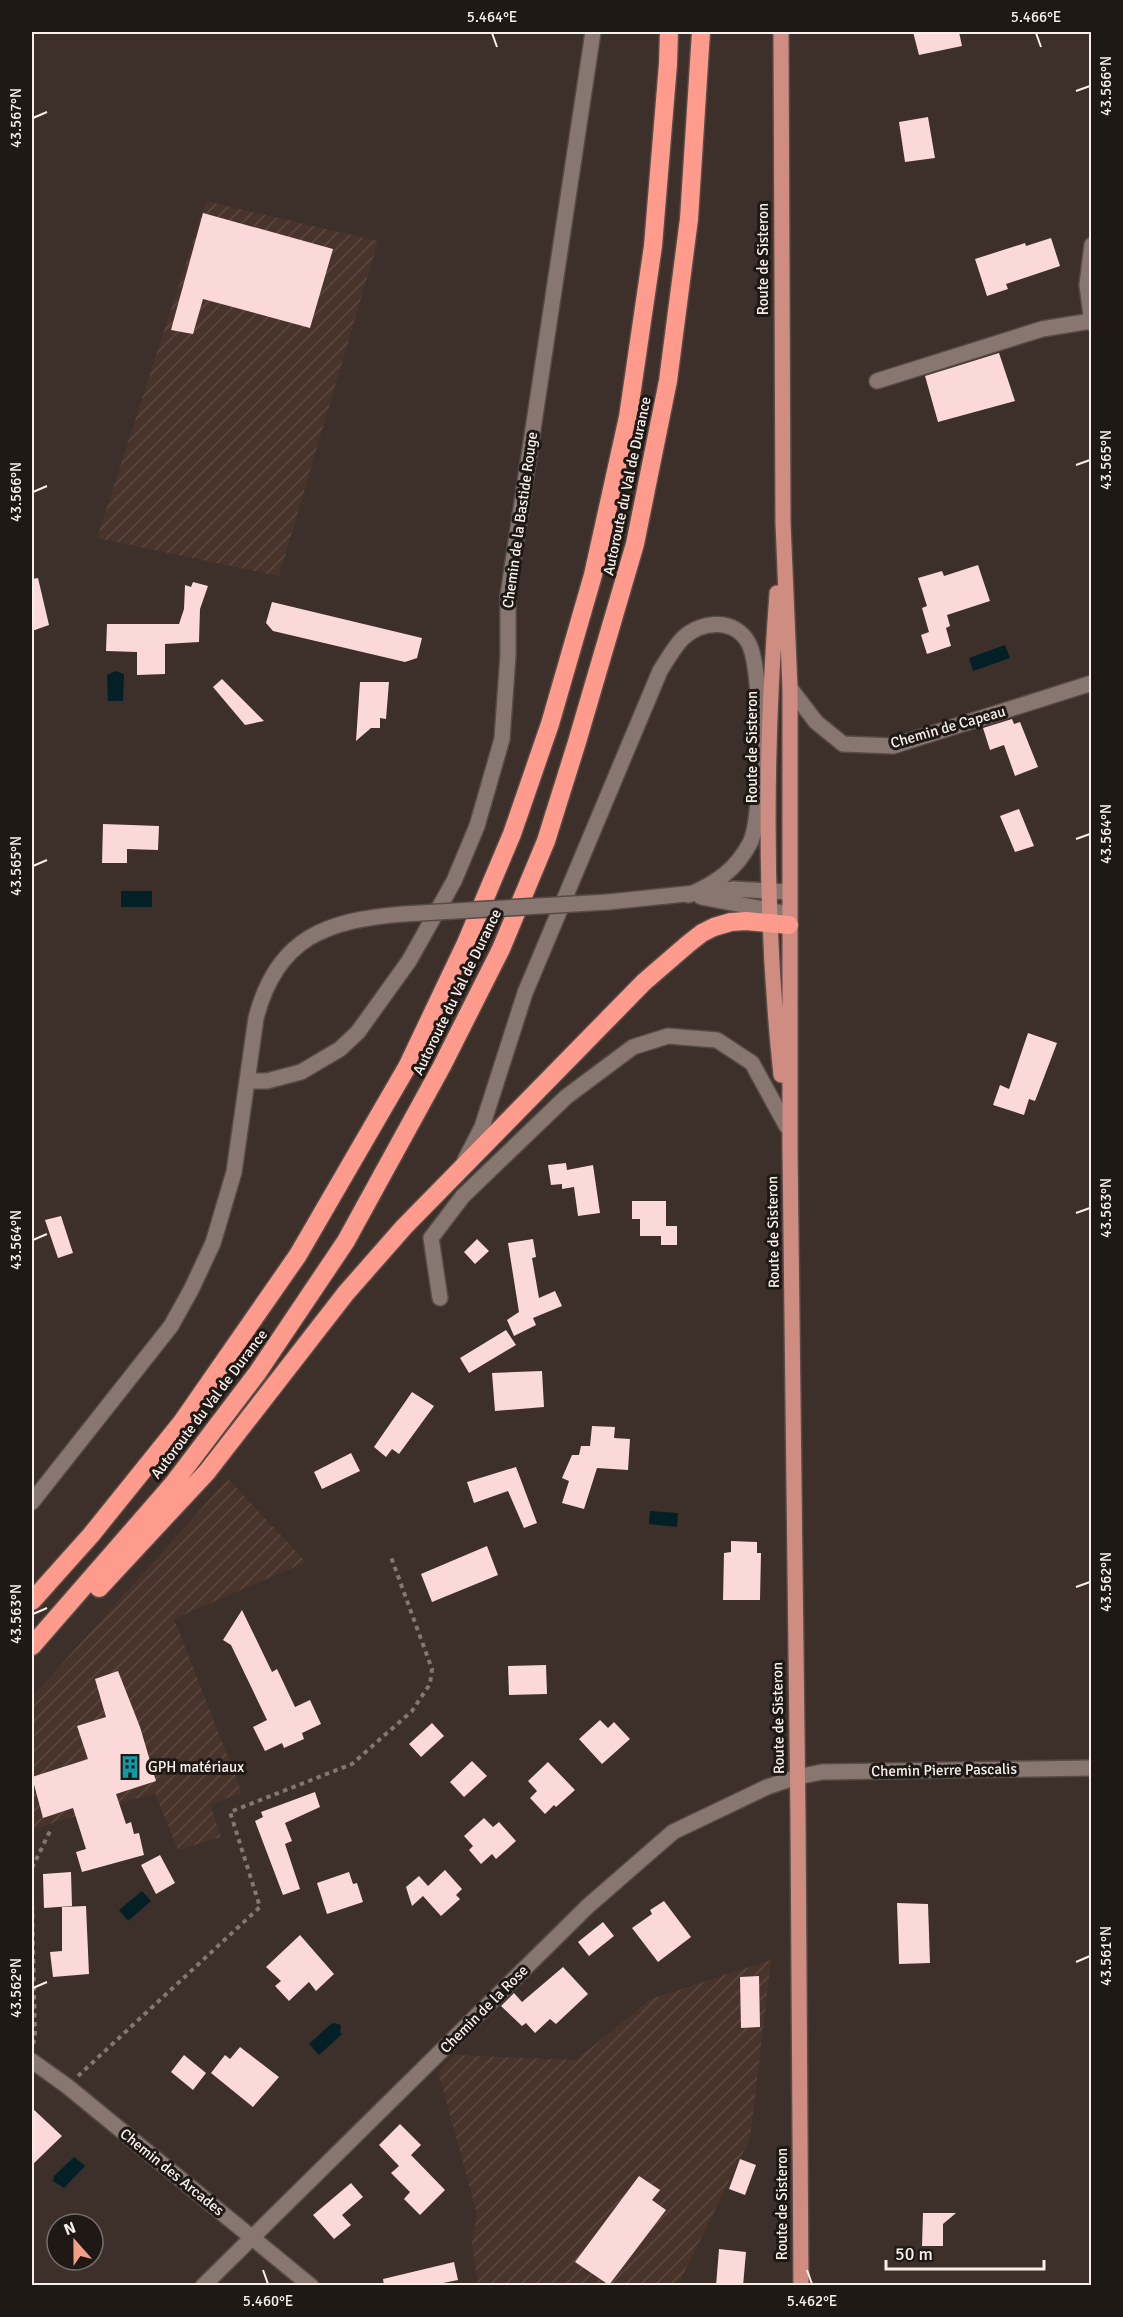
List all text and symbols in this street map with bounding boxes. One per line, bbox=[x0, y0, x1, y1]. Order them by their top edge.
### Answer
text: 5.464°E bbox=[467, 8, 517, 26]
text: 5.466°E bbox=[1011, 8, 1061, 26]
text: 43.566°N bbox=[1097, 56, 1115, 116]
text: 43.567°N bbox=[7, 88, 25, 148]
street label: Route de Sisteron bbox=[754, 203, 772, 315]
street label: Autoroute du Val de Durance bbox=[599, 395, 655, 577]
text: 43.565°N bbox=[1097, 430, 1115, 490]
street label: Chemin de la Bastide Rouge bbox=[499, 431, 541, 609]
text: 43.566°N bbox=[7, 462, 25, 522]
street label: Route de Sisteron bbox=[743, 691, 761, 803]
street label: Chemin de Capeau bbox=[888, 702, 1008, 752]
text: 43.564°N bbox=[1097, 804, 1115, 864]
text: 43.565°N bbox=[7, 836, 25, 896]
street label: Autoroute du Val de Durance bbox=[409, 906, 505, 1078]
street label: Route de Sisteron bbox=[763, 1176, 783, 1288]
text: 43.563°N bbox=[1097, 1178, 1115, 1238]
text: 43.564°N bbox=[7, 1210, 25, 1270]
street label: Autoroute du Val de Durance bbox=[147, 1326, 271, 1482]
text: 43.562°N bbox=[1097, 1552, 1115, 1612]
text: 43.563°N bbox=[7, 1584, 25, 1644]
street label: Route de Sisteron bbox=[768, 1662, 788, 1774]
building icon: GPH matériaux bbox=[117, 1754, 143, 1780]
place label: GPH matériaux bbox=[148, 1758, 244, 1776]
street label: Chemin Pierre Pascalis bbox=[871, 1760, 1018, 1780]
text: 43.561°N bbox=[1097, 1926, 1115, 1986]
text: 43.562°N bbox=[7, 1958, 25, 2018]
street label: Chemin de la Rose bbox=[436, 1961, 532, 2057]
street label: Chemin des Arcades bbox=[116, 2125, 228, 2220]
street label: Route de Sisteron bbox=[773, 2148, 791, 2260]
north arrow bbox=[45, 2212, 105, 2272]
text: N bbox=[61, 2218, 79, 2240]
scale bar bbox=[886, 2233, 1044, 2271]
text: 50 m bbox=[895, 2243, 933, 2265]
text: 5.460°E bbox=[243, 2292, 293, 2310]
text: 5.462°E bbox=[787, 2292, 837, 2310]

